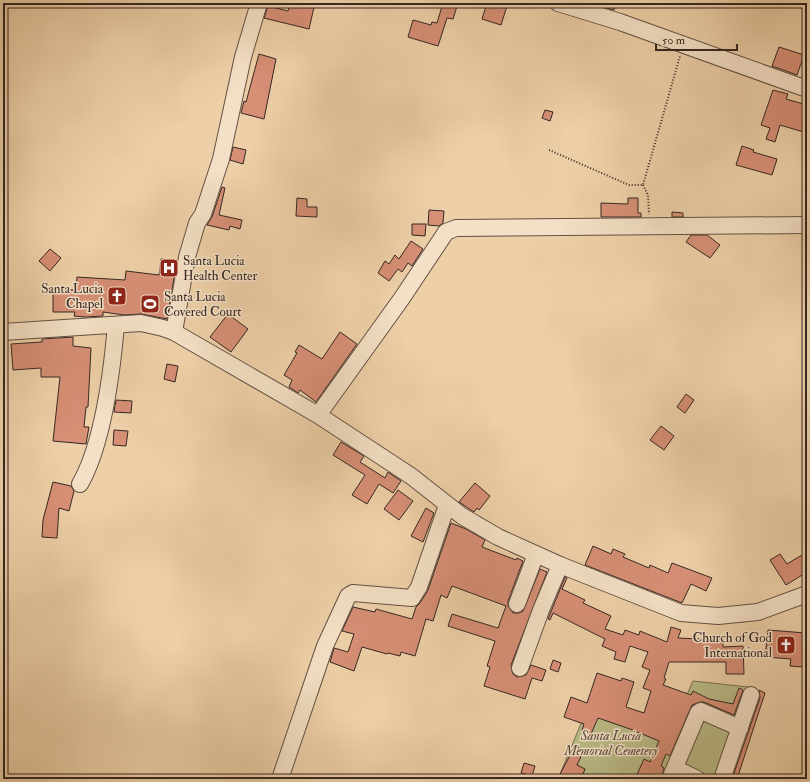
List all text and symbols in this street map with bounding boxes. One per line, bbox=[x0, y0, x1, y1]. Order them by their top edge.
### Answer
scale bar bbox=[656, 26, 737, 52]
text: 50 m bbox=[662, 33, 686, 48]
place label: Santa Lucia Health Center bbox=[183, 253, 258, 284]
hospital icon: Santa Lucia Health Center bbox=[158, 257, 180, 279]
place label: Santa Lucia Chapel bbox=[41, 281, 104, 313]
church icon: Santa Lucia Chapel bbox=[106, 285, 128, 307]
place label: Santa Lucia Covered Court bbox=[164, 289, 242, 320]
sports icon: Santa Lucia Covered Court bbox=[139, 293, 161, 315]
place label: Church of God International bbox=[693, 630, 773, 661]
church icon: Church of God International bbox=[775, 634, 797, 656]
park label: Santa Lucia Memorial Cemetery bbox=[563, 728, 658, 759]

